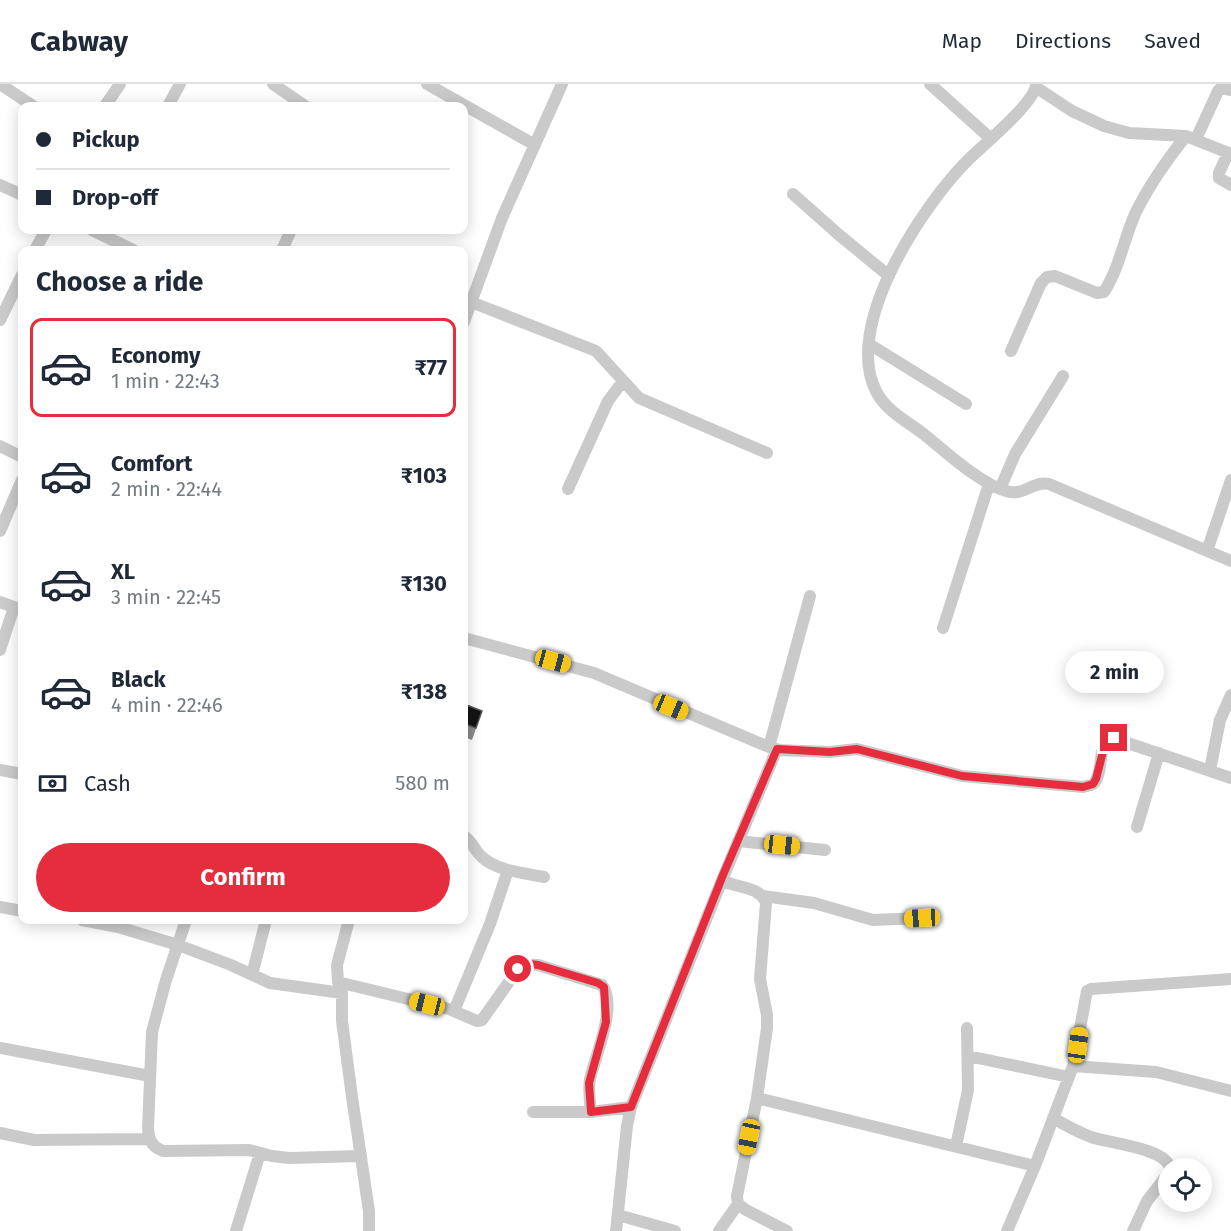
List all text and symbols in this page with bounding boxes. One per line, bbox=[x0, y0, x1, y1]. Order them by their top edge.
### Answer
text: Cabway bbox=[30, 25, 128, 58]
text: Map bbox=[942, 28, 982, 54]
text: Directions bbox=[1015, 28, 1111, 54]
text: Saved bbox=[1144, 28, 1201, 54]
text: Pickup bbox=[72, 126, 140, 153]
text: Drop-off bbox=[72, 184, 158, 211]
text: Choose a ride bbox=[36, 266, 203, 298]
icon: car bbox=[39, 341, 93, 395]
text: Economy bbox=[111, 342, 200, 369]
text: ₹77 bbox=[414, 354, 447, 381]
text: 1 min · 22:43 bbox=[111, 369, 220, 393]
icon: car bbox=[39, 449, 93, 503]
text: Comfort bbox=[111, 450, 192, 477]
text: ₹103 bbox=[401, 462, 447, 489]
text: 2 min · 22:44 bbox=[111, 477, 222, 501]
icon: car bbox=[39, 557, 93, 611]
text: XL bbox=[111, 558, 135, 585]
text: ₹130 bbox=[401, 570, 447, 597]
text: 3 min · 22:45 bbox=[111, 585, 221, 609]
car bbox=[533, 648, 573, 674]
callout: 2 min bbox=[1064, 651, 1164, 693]
text: 2 min bbox=[1090, 660, 1139, 684]
icon: car bbox=[39, 665, 93, 719]
text: Black bbox=[111, 666, 166, 693]
text: ₹138 bbox=[401, 678, 447, 705]
car bbox=[651, 692, 691, 722]
text: 4 min · 22:46 bbox=[111, 693, 223, 717]
route end bbox=[1100, 724, 1127, 751]
icon: cash bbox=[36, 767, 69, 800]
text: Cash bbox=[84, 770, 131, 797]
text: 580 m bbox=[395, 771, 450, 795]
car bbox=[763, 834, 801, 856]
button: Confirm bbox=[36, 843, 450, 912]
car bbox=[904, 908, 940, 928]
route start bbox=[504, 955, 531, 982]
car bbox=[407, 991, 447, 1017]
car bbox=[1067, 1026, 1089, 1064]
car bbox=[736, 1118, 762, 1156]
map controls bbox=[1158, 1158, 1212, 1212]
button: locate bbox=[1158, 1158, 1212, 1212]

